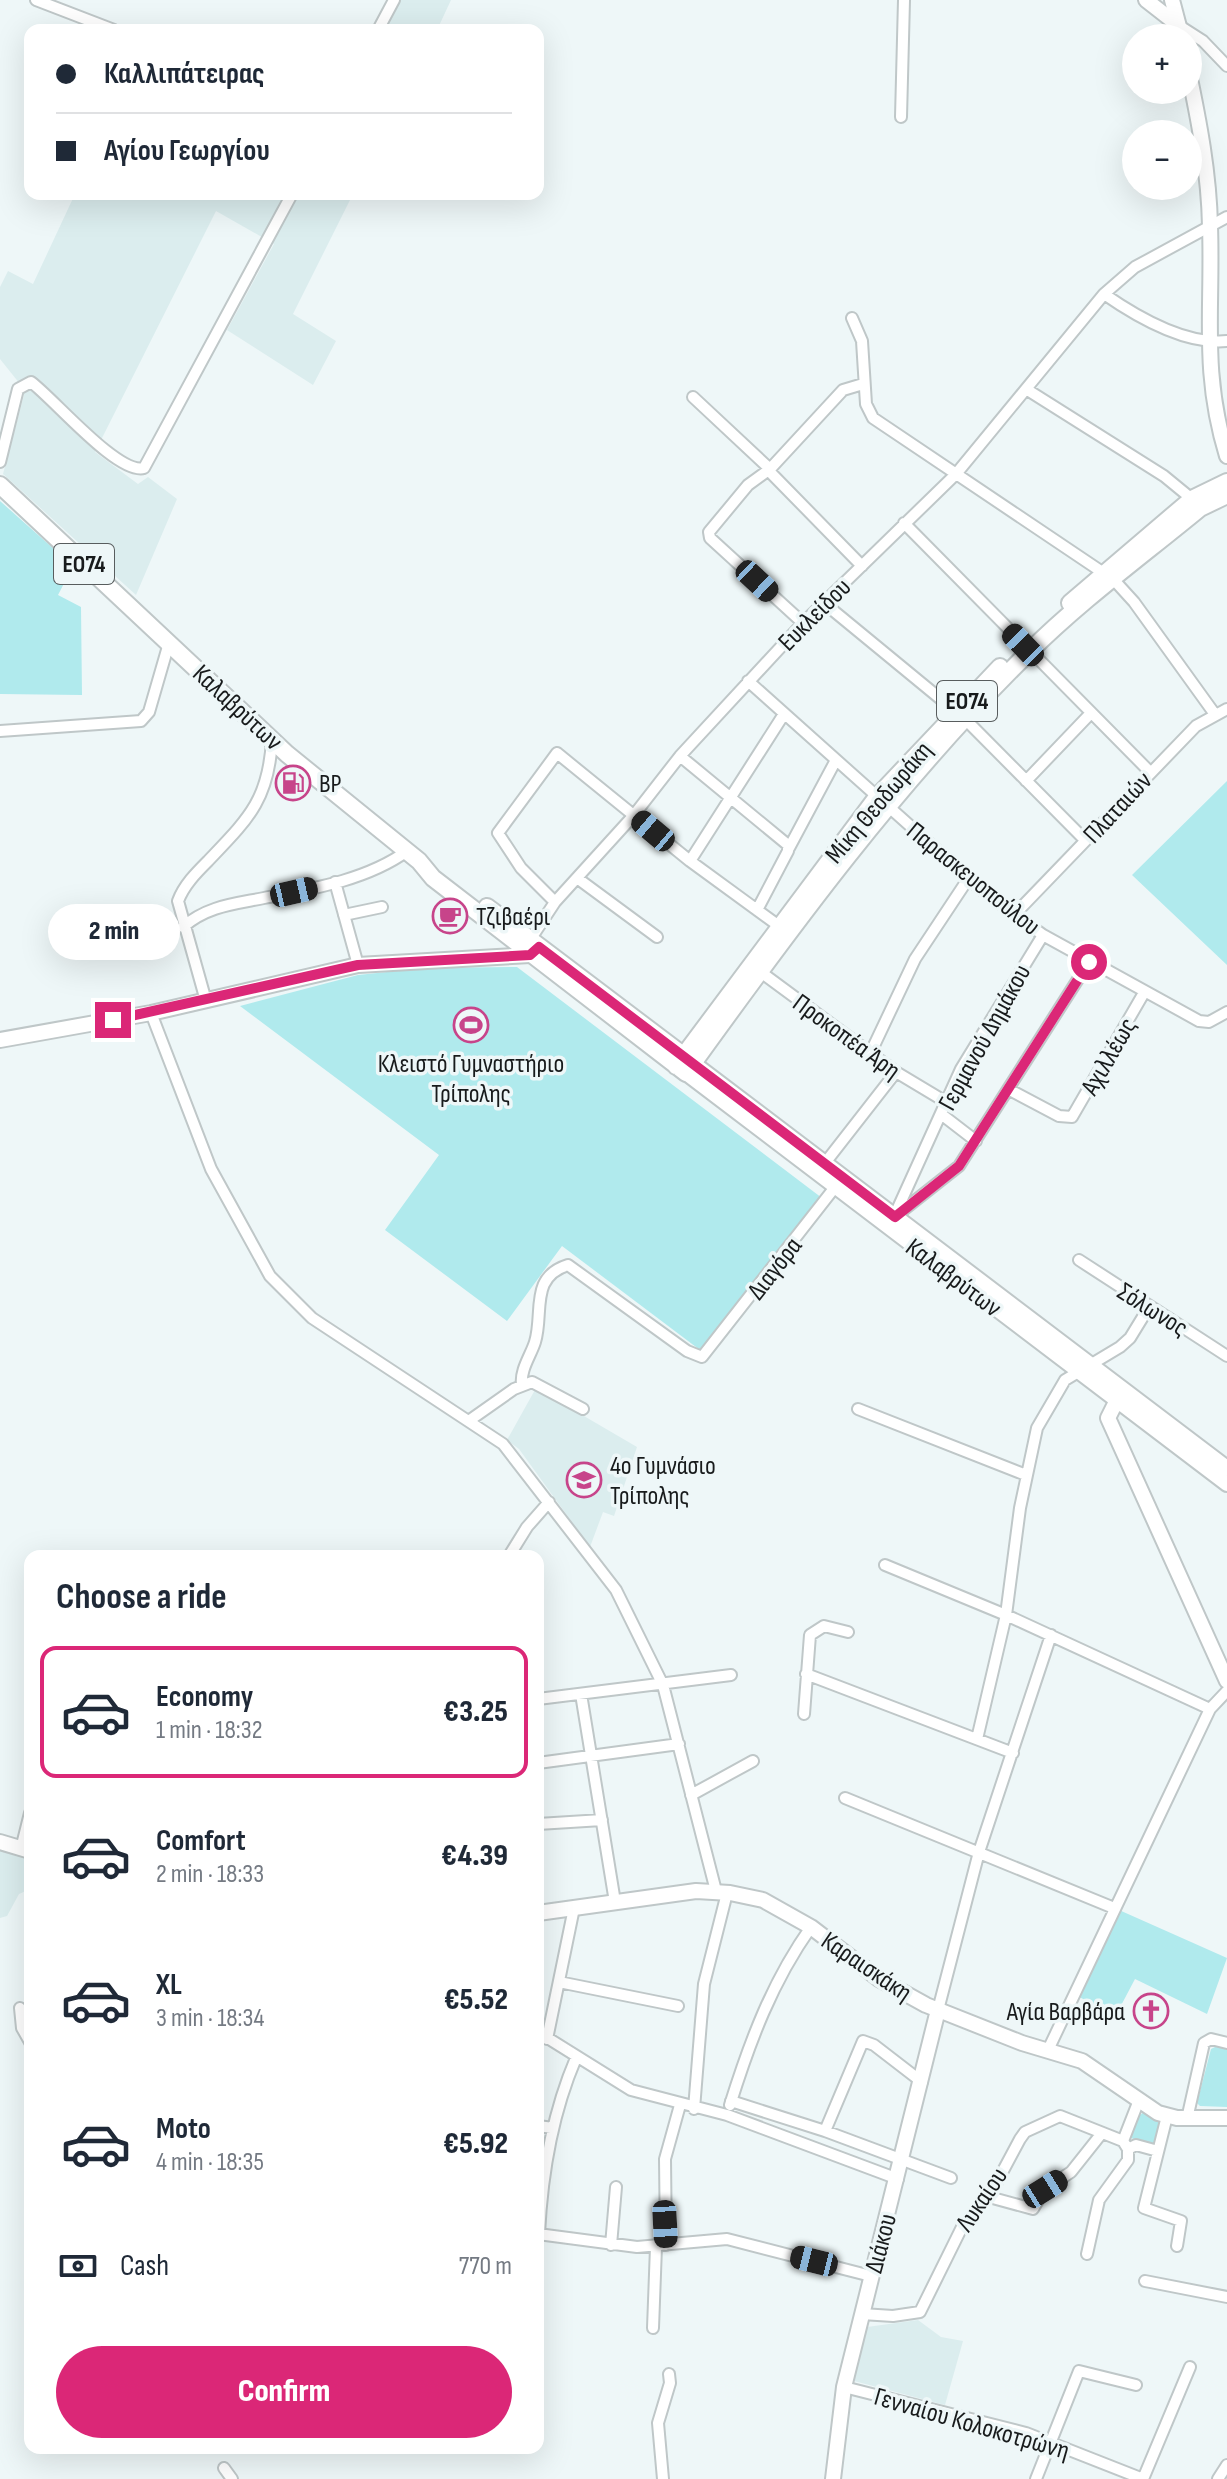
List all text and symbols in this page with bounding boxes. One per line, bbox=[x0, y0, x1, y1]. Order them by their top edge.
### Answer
map controls bbox=[1122, 24, 1202, 200]
button: + bbox=[1122, 24, 1202, 104]
text: Καλλιπάτειρας bbox=[104, 56, 265, 92]
button: − bbox=[1122, 120, 1202, 200]
text: Αγίου Γεωργίου bbox=[104, 133, 270, 169]
road number: ΕΟ74 bbox=[54, 544, 114, 584]
car bbox=[731, 556, 783, 606]
street label: Ευκλείδου bbox=[772, 572, 858, 658]
car bbox=[998, 619, 1048, 671]
street label: Καλαβρύτων bbox=[186, 659, 288, 757]
road number: ΕΟ74 bbox=[937, 681, 997, 721]
street label: Μίκη Θεοδωράκη bbox=[819, 736, 939, 870]
fuel station icon: BP bbox=[274, 764, 312, 802]
street label: Πλαταιών bbox=[1077, 766, 1159, 850]
place label: BP bbox=[319, 769, 342, 800]
car bbox=[627, 806, 679, 856]
street label: Παρασκευοπούλου bbox=[900, 816, 1046, 942]
car bbox=[268, 875, 320, 909]
cafe icon: Τζιβαέρι bbox=[431, 897, 469, 935]
place label: Τζιβαέρι bbox=[476, 902, 551, 933]
callout: 2 min bbox=[47, 904, 179, 960]
text: 2 min bbox=[89, 916, 139, 947]
route start bbox=[1071, 944, 1107, 980]
street label: Γερμανού Δημάκου bbox=[932, 959, 1038, 1116]
street label: Προκοπέα Άρη bbox=[786, 988, 906, 1087]
route end bbox=[95, 1002, 131, 1038]
sports icon: Κλειστό Γυμναστήριο Τρίπολης bbox=[452, 1006, 490, 1044]
street label: Αχιλλέως bbox=[1074, 1013, 1144, 1102]
place label: Κλειστό Γυμναστήριο Τρίπολης bbox=[378, 1049, 564, 1110]
street label: Διαγόρα bbox=[741, 1232, 809, 1306]
street label: Καλαβρύτων bbox=[899, 1232, 1007, 1324]
street label: Σόλωνος bbox=[1111, 1277, 1193, 1344]
place label: 4ο Γυμνάσιο Τρίπολης bbox=[610, 1451, 716, 1512]
school or university icon: 4ο Γυμνάσιο Τρίπολης bbox=[565, 1461, 603, 1499]
text: Choose a ride bbox=[56, 1576, 227, 1619]
icon: car bbox=[60, 1676, 132, 1748]
text: Economy bbox=[156, 1679, 253, 1715]
text: €3.25 bbox=[443, 1694, 508, 1730]
text: 1 min · 18:32 bbox=[156, 1715, 262, 1746]
icon: car bbox=[60, 1820, 132, 1892]
text: Comfort bbox=[156, 1823, 246, 1859]
text: €4.39 bbox=[441, 1838, 508, 1874]
text: 2 min · 18:33 bbox=[156, 1859, 264, 1890]
street label: Καραισκάκη bbox=[815, 1926, 917, 2009]
icon: car bbox=[60, 1964, 132, 2036]
text: XL bbox=[156, 1967, 182, 2003]
text: €5.52 bbox=[444, 1982, 508, 2018]
church icon: Αγία Βαρβάρα bbox=[1132, 1992, 1170, 2030]
place label: Αγία Βαρβάρα bbox=[1006, 1997, 1125, 2028]
text: 3 min · 18:34 bbox=[156, 2003, 264, 2034]
icon: car bbox=[60, 2108, 132, 2180]
text: Moto bbox=[156, 2111, 211, 2147]
text: €5.92 bbox=[443, 2126, 508, 2162]
text: 4 min · 18:35 bbox=[156, 2147, 264, 2178]
street label: Λυκαίου bbox=[949, 2162, 1015, 2239]
car bbox=[1018, 2166, 1072, 2212]
car bbox=[652, 2199, 678, 2249]
street label: Διάκου bbox=[859, 2210, 904, 2276]
icon: cash bbox=[56, 2244, 100, 2288]
car bbox=[788, 2244, 840, 2278]
text: Cash bbox=[120, 2248, 169, 2284]
text: 770 m bbox=[459, 2251, 512, 2282]
button: Confirm bbox=[56, 2346, 512, 2438]
street label: Γενναίου Κολοκοτρώνη bbox=[870, 2382, 1073, 2467]

